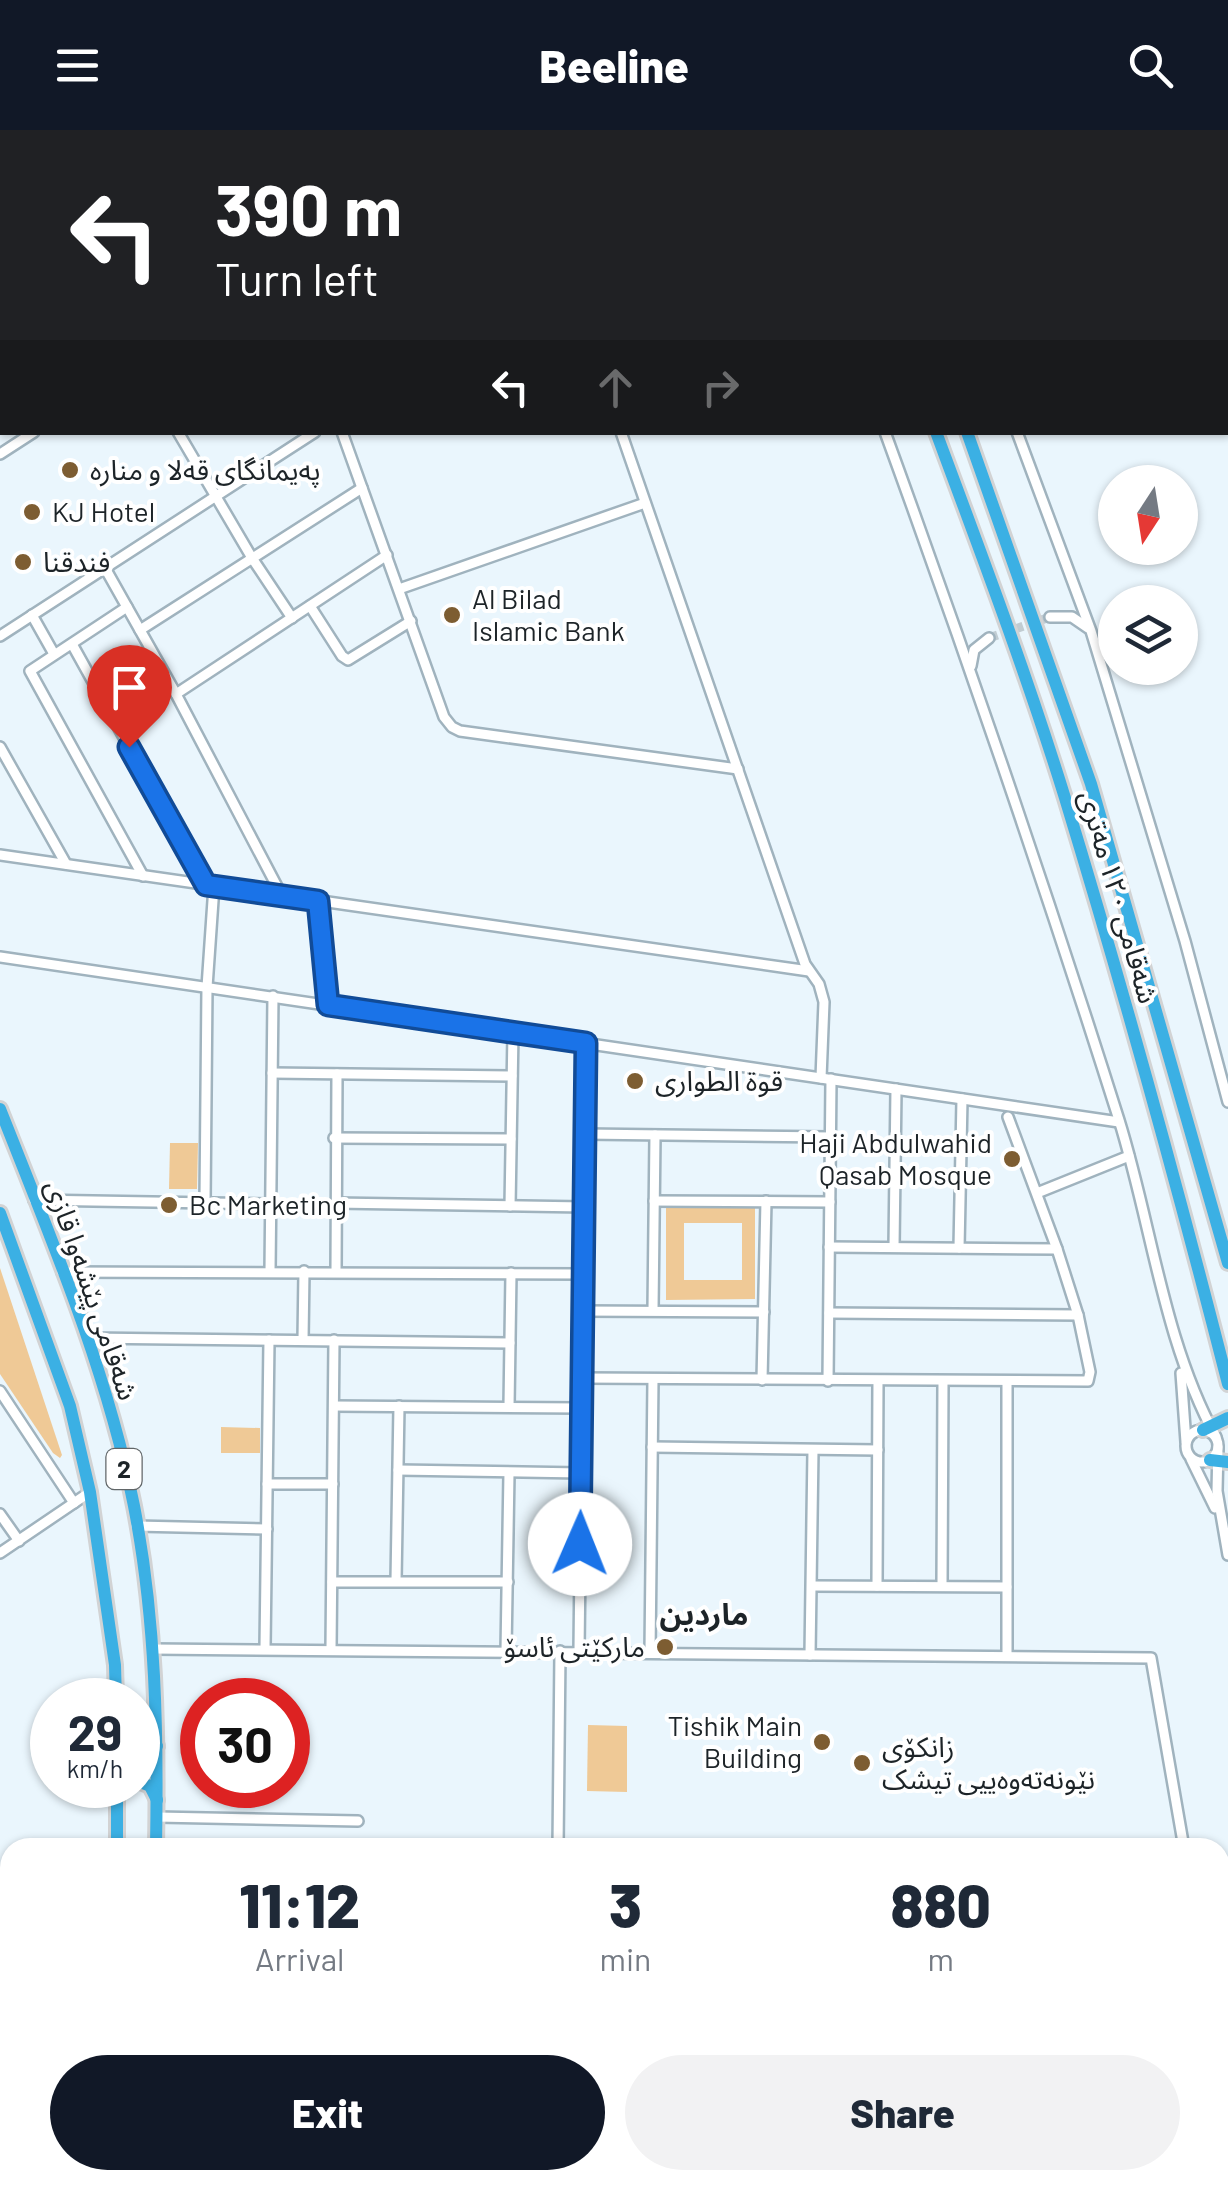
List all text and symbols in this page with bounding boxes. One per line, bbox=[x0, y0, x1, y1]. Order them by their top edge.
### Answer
icon: menu bbox=[50, 38, 105, 93]
text: Beeline bbox=[539, 38, 689, 92]
icon: search bbox=[1123, 38, 1178, 93]
text: 390 m bbox=[215, 166, 402, 250]
icon: left bbox=[50, 170, 180, 300]
text: Turn left bbox=[215, 251, 379, 305]
icon: left bbox=[483, 360, 538, 415]
icon: ahead bbox=[588, 360, 643, 415]
icon: right bbox=[693, 360, 748, 415]
place label: پەیمانگای قەلا و منارە bbox=[90, 452, 321, 488]
marker: پەیمانگای قەلا و منارە bbox=[59, 459, 81, 481]
north arrow bbox=[1098, 465, 1198, 565]
map controls bbox=[1098, 465, 1198, 685]
place label: KJ Hotel bbox=[52, 494, 155, 528]
marker: KJ Hotel bbox=[21, 501, 43, 523]
place label: فندقنا bbox=[43, 544, 110, 578]
marker: فندقنا bbox=[12, 551, 34, 573]
place label: Al Bilad Islamic Bank bbox=[472, 581, 625, 647]
button: layers bbox=[1098, 585, 1198, 685]
marker: Al Bilad Islamic Bank bbox=[441, 604, 463, 626]
pin bbox=[87, 645, 172, 748]
icon: arrive bbox=[102, 660, 157, 715]
street label: شەقامی ١٢٠ مەتری bbox=[1072, 786, 1167, 1007]
place label: قوة الطواری bbox=[655, 1063, 783, 1098]
marker: قوة الطواری bbox=[624, 1070, 646, 1092]
place label: Haji Abdulwahid Qasab Mosque bbox=[799, 1125, 992, 1191]
marker: Haji Abdulwahid Qasab Mosque bbox=[1001, 1148, 1023, 1170]
street label: شەقامی پێشەوا قازی bbox=[37, 1175, 147, 1405]
place label: Bc Marketing bbox=[189, 1187, 347, 1221]
marker: Bc Marketing bbox=[158, 1194, 180, 1216]
road number: 2 bbox=[106, 1449, 142, 1489]
position arrow bbox=[528, 1492, 632, 1596]
district label: ماردین bbox=[660, 1595, 748, 1632]
place label: مارکێتی ئاسۆ bbox=[504, 1629, 645, 1664]
marker: مارکێتی ئاسۆ bbox=[654, 1636, 676, 1658]
speed limit sign: 30 bbox=[180, 1678, 310, 1808]
text: 29 bbox=[68, 1701, 122, 1761]
place label: Tishik Main Building bbox=[667, 1708, 802, 1774]
place label: زانکۆی نێونەتەوەییی تیشک bbox=[882, 1729, 1095, 1796]
marker: Tishik Main Building bbox=[811, 1731, 833, 1753]
marker: زانکۆی نێونەتەوەییی تیشک bbox=[851, 1752, 873, 1774]
text: km/h bbox=[67, 1753, 123, 1783]
text: 11:12 bbox=[239, 1868, 360, 1940]
text: 3 bbox=[609, 1868, 642, 1940]
text: 880 bbox=[891, 1868, 991, 1940]
text: Arrival bbox=[255, 1939, 344, 1977]
text: min bbox=[599, 1939, 651, 1977]
text: m bbox=[927, 1939, 954, 1977]
button: Exit bbox=[50, 2055, 605, 2170]
button: Share bbox=[625, 2055, 1180, 2170]

